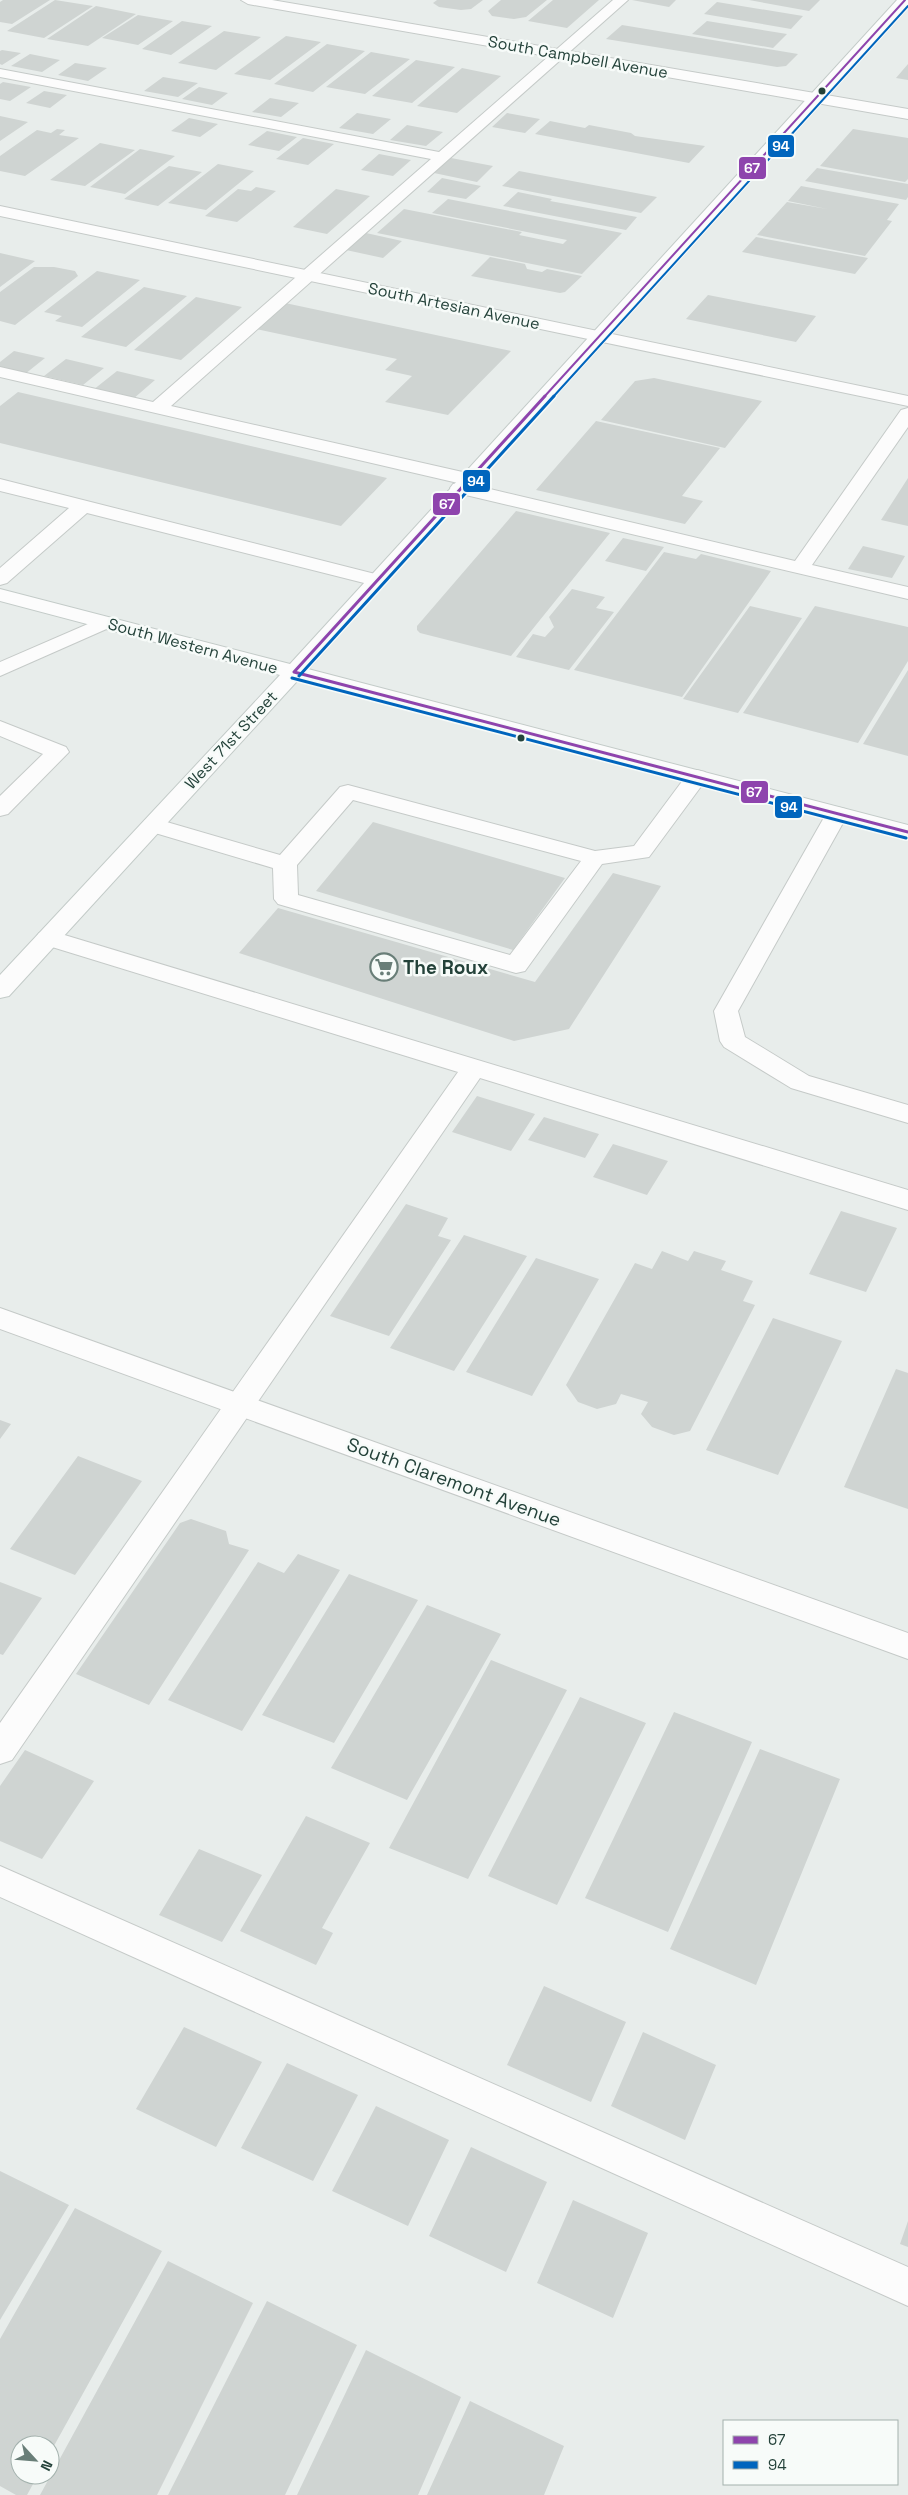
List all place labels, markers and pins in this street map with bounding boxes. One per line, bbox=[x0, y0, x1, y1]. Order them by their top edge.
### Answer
unlabelled marker bbox=[817, 86, 827, 96]
unlabelled marker bbox=[516, 733, 526, 743]
supermarket icon: The Roux bbox=[369, 952, 399, 982]
place label: The Roux bbox=[403, 955, 488, 980]

